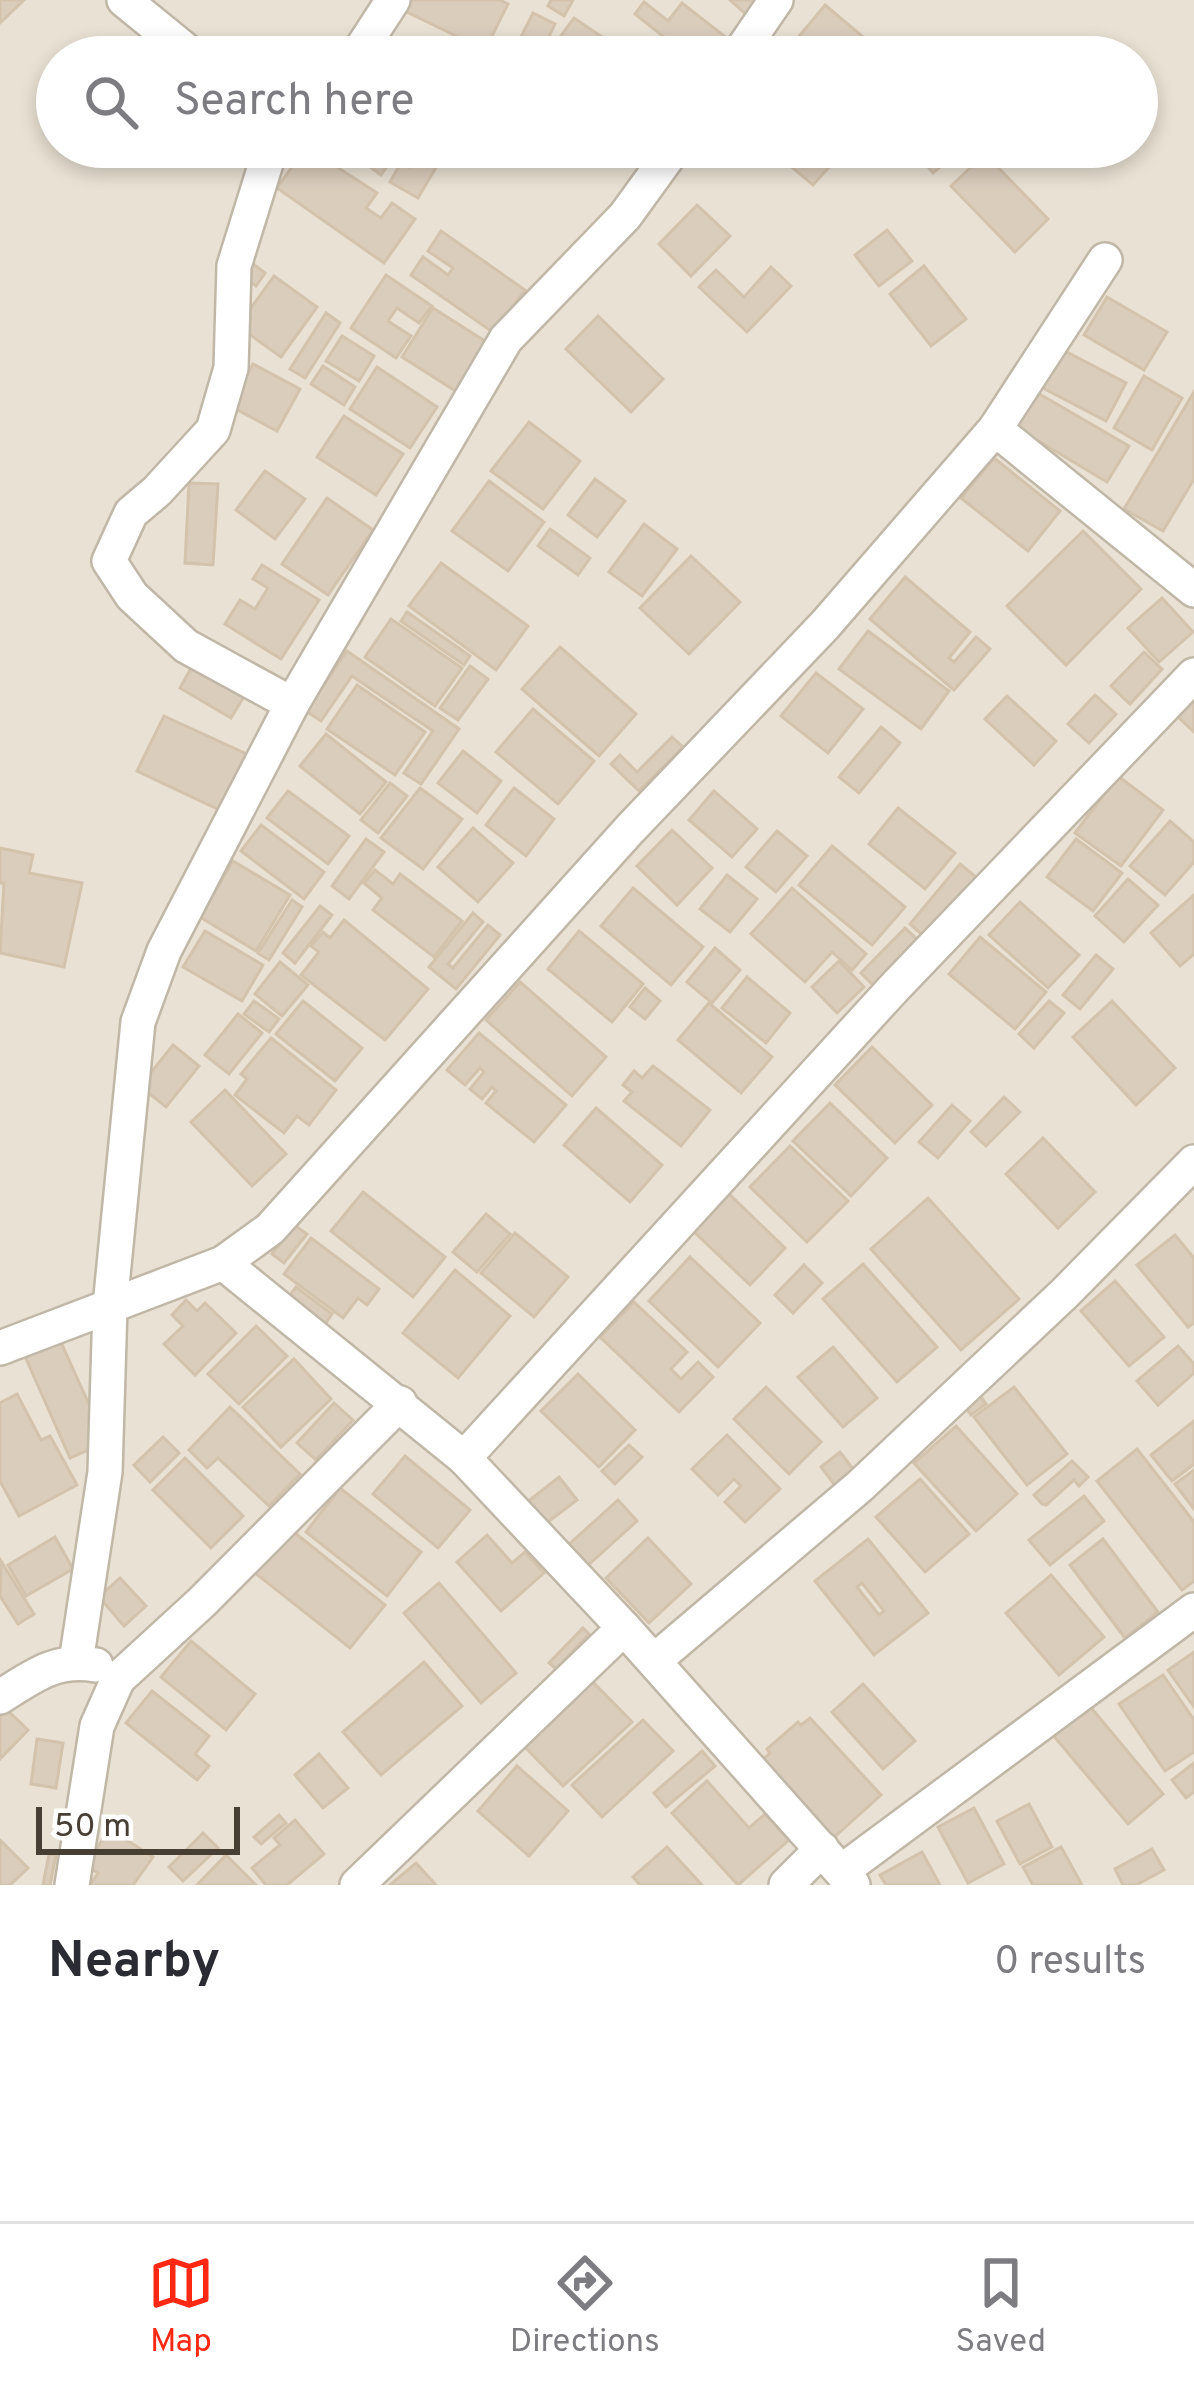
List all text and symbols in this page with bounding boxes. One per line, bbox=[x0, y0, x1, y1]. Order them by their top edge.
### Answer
search box bbox=[36, 36, 1158, 168]
icon: search bbox=[78, 69, 144, 135]
text: Search here bbox=[174, 74, 414, 131]
scale bar bbox=[36, 1801, 240, 1854]
text: 50 m bbox=[54, 1807, 131, 1849]
text: Nearby bbox=[48, 1931, 220, 1996]
text: 0 results bbox=[994, 1939, 1146, 1988]
tab: Map bbox=[148, 2250, 214, 2364]
tab: Directions bbox=[510, 2250, 660, 2364]
tab: Saved bbox=[955, 2250, 1046, 2364]

